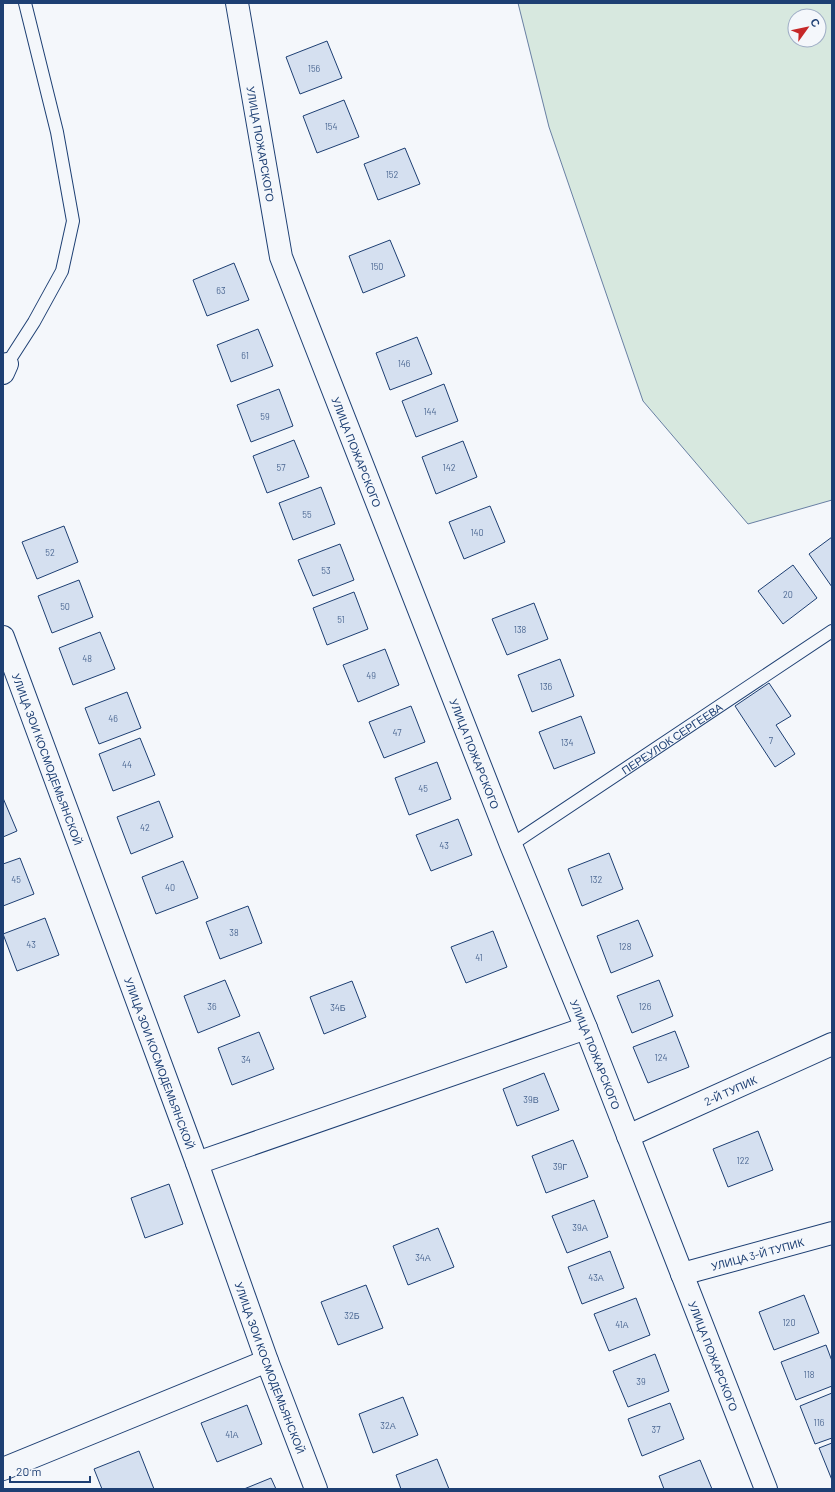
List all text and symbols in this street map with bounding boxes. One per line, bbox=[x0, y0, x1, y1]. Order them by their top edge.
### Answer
north arrow bbox=[787, 8, 827, 48]
text: С bbox=[808, 15, 823, 29]
house number: 156 bbox=[308, 63, 321, 74]
street label: УЛИЦА ПОЖАРСКОГО bbox=[245, 85, 278, 203]
house number: 154 bbox=[325, 121, 337, 132]
house number: 152 bbox=[386, 169, 398, 180]
house number: 150 bbox=[371, 261, 383, 272]
house number: 63 bbox=[216, 285, 226, 296]
house number: 61 bbox=[241, 350, 249, 361]
house number: 146 bbox=[398, 358, 411, 369]
street label: УЛИЦА ПОЖАРСКОГО bbox=[330, 395, 385, 509]
house number: 144 bbox=[423, 406, 437, 417]
house number: 59 bbox=[260, 411, 270, 422]
house number: 57 bbox=[277, 462, 286, 473]
house number: 142 bbox=[443, 462, 456, 473]
house number: 55 bbox=[302, 509, 312, 520]
house number: 140 bbox=[470, 527, 484, 538]
house number: 52 bbox=[45, 547, 55, 558]
house number: 53 bbox=[321, 565, 331, 576]
house number: 20 bbox=[783, 589, 793, 600]
house number: 50 bbox=[60, 601, 70, 612]
house number: 51 bbox=[337, 614, 345, 625]
house number: 138 bbox=[514, 624, 527, 635]
house number: 48 bbox=[82, 653, 92, 664]
house number: 49 bbox=[366, 670, 376, 681]
street label: УЛИЦА ЗОИ КОСМОДЕМЬЯНСКОЙ bbox=[10, 671, 86, 847]
house number: 136 bbox=[540, 681, 553, 692]
street label: УЛИЦА ПОЖАРСКОГО bbox=[448, 697, 503, 811]
street label: ПЕРЕУЛОК СЕРГЕЕВА bbox=[619, 699, 725, 776]
house number: 46 bbox=[108, 713, 118, 724]
house number: 47 bbox=[393, 727, 402, 738]
house number: 7 bbox=[769, 735, 774, 746]
house number: 134 bbox=[561, 737, 573, 748]
house number: 44 bbox=[122, 759, 132, 770]
house number: 45 bbox=[418, 783, 428, 794]
house number: 42 bbox=[140, 822, 150, 833]
house number: 43 bbox=[439, 840, 449, 851]
house number: 45 bbox=[11, 874, 21, 885]
house number: 132 bbox=[590, 874, 602, 885]
house number: 40 bbox=[165, 882, 175, 893]
house number: 38 bbox=[229, 927, 239, 938]
house number: 43 bbox=[26, 939, 36, 950]
house number: 128 bbox=[619, 941, 632, 952]
house number: 41 bbox=[475, 952, 483, 963]
street label: УЛИЦА ЗОИ КОСМОДЕМЬЯНСКОЙ bbox=[122, 975, 198, 1151]
street label: УЛИЦА ПОЖАРСКОГО bbox=[568, 997, 624, 1111]
house number: 36 bbox=[207, 1001, 217, 1012]
house number: 126 bbox=[639, 1001, 652, 1012]
house number: 34Б bbox=[330, 1002, 346, 1013]
house number: 124 bbox=[655, 1052, 668, 1063]
house number: 34 bbox=[241, 1054, 251, 1065]
street label: 2-Й ТУПИК bbox=[702, 1072, 759, 1107]
house number: 39В bbox=[523, 1094, 539, 1105]
house number: 122 bbox=[737, 1155, 750, 1166]
house number: 39Г bbox=[553, 1161, 567, 1172]
house number: 39А bbox=[572, 1222, 588, 1233]
street label: УЛИЦА 3-Й ТУПИК bbox=[709, 1234, 806, 1272]
house number: 34А bbox=[415, 1252, 431, 1263]
house number: 43А bbox=[588, 1272, 604, 1283]
street label: УЛИЦА ЗОИ КОСМОДЕМЬЯНСКОЙ bbox=[233, 1280, 308, 1455]
street label: УЛИЦА ПОЖАРСКОГО bbox=[687, 1299, 742, 1413]
house number: 32Б bbox=[344, 1310, 360, 1321]
house number: 120 bbox=[782, 1317, 796, 1328]
house number: 41А bbox=[615, 1319, 629, 1330]
house number: 118 bbox=[803, 1369, 815, 1380]
house number: 39 bbox=[636, 1376, 646, 1387]
house number: 116 bbox=[814, 1417, 825, 1428]
house number: 32А bbox=[380, 1420, 396, 1431]
house number: 37 bbox=[652, 1424, 661, 1435]
house number: 41А bbox=[225, 1429, 239, 1440]
scale bar bbox=[10, 1458, 90, 1484]
text: 20 m bbox=[16, 1464, 42, 1478]

